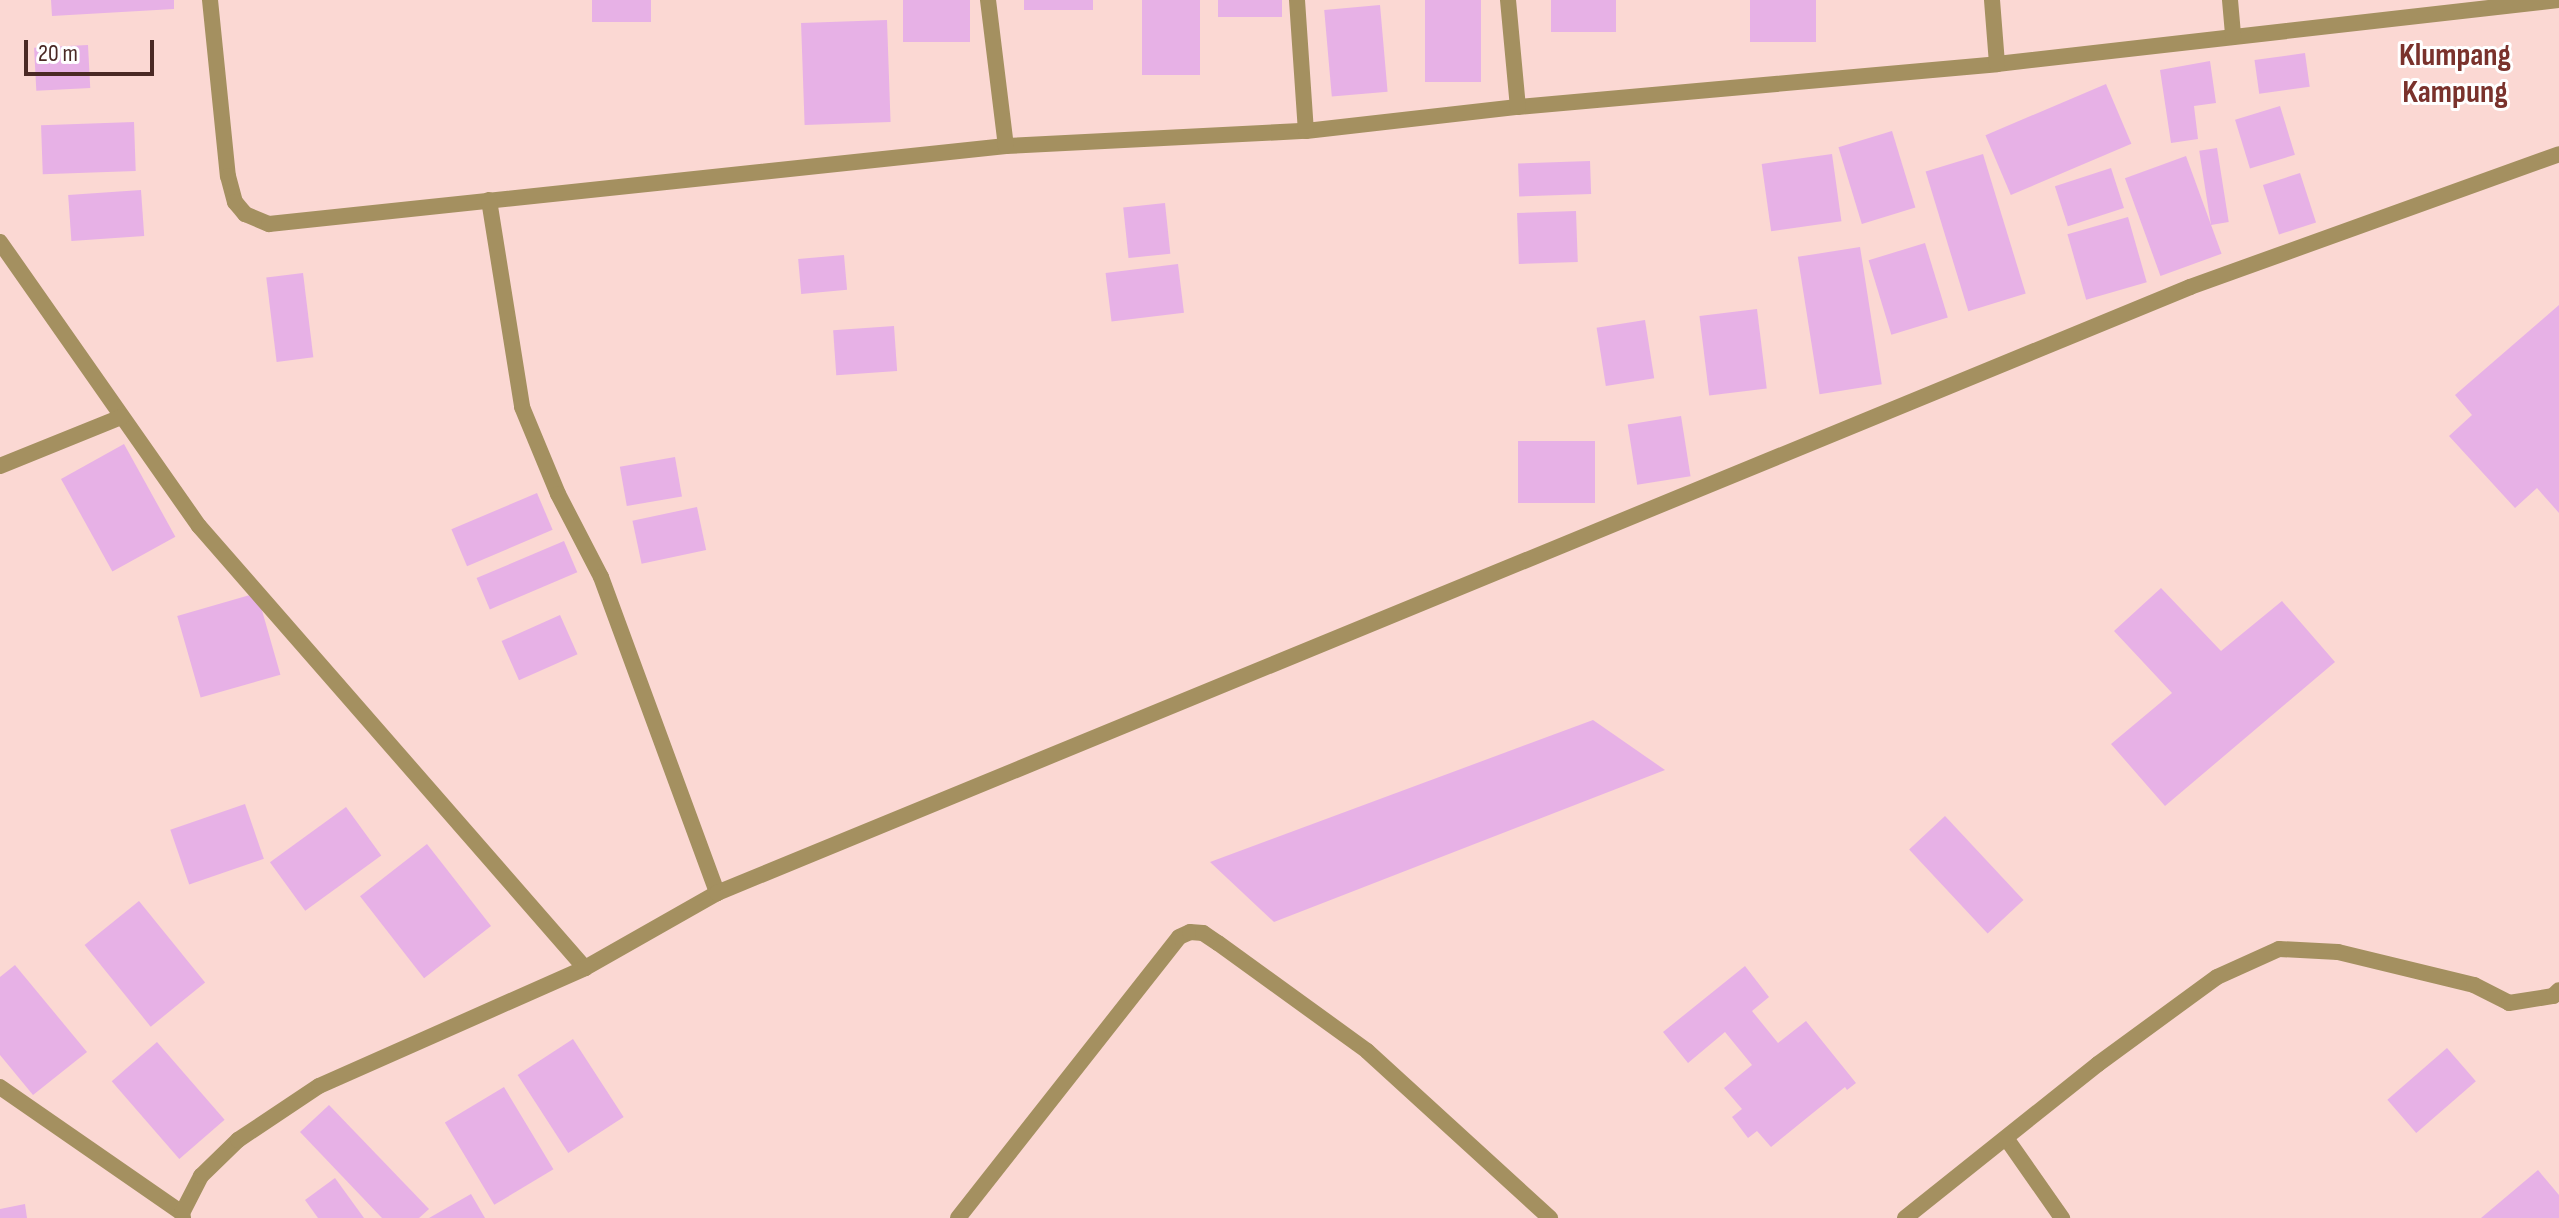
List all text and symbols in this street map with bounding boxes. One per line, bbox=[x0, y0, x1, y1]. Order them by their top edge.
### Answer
scale bar bbox=[28, 24, 158, 74]
district label: Klumpang Kampung bbox=[2399, 38, 2511, 113]
text: 20 m bbox=[38, 39, 78, 68]

